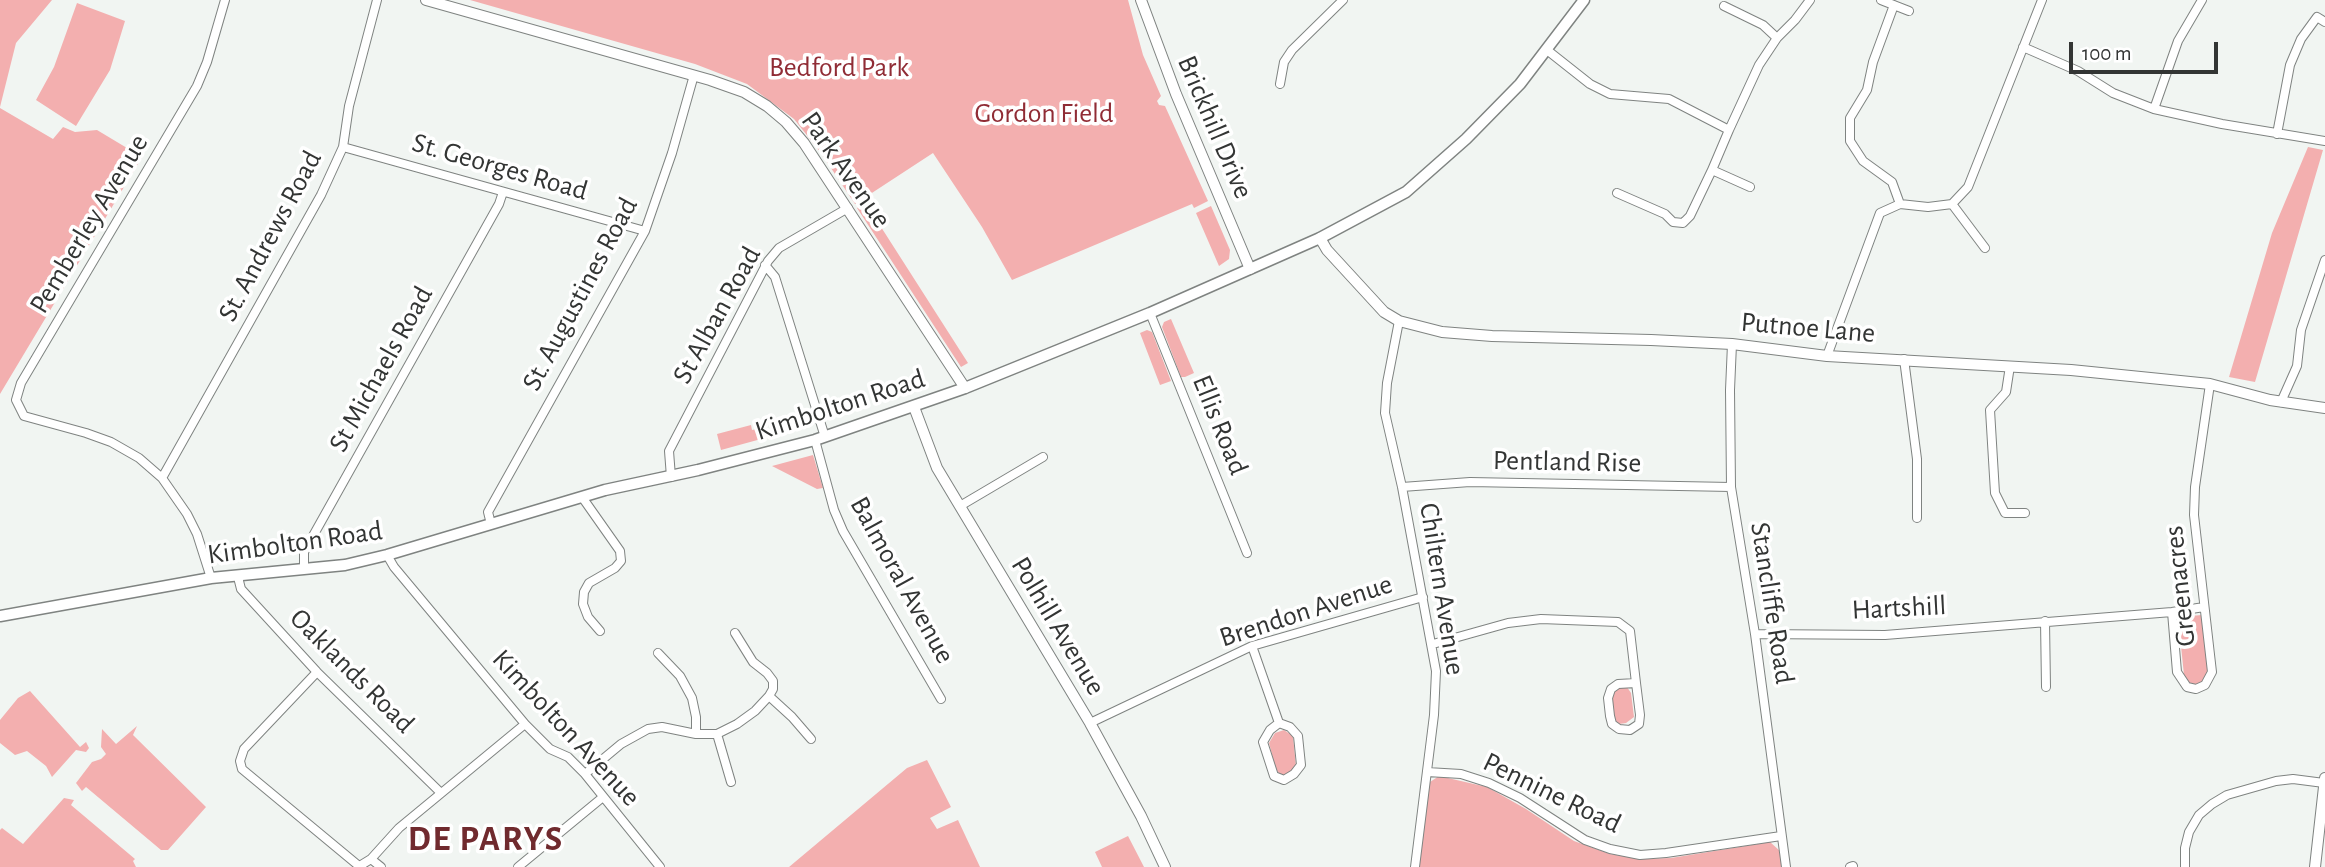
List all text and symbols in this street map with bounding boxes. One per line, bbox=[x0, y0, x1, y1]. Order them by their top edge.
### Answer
scale bar bbox=[2073, 28, 2222, 72]
text: 100 m bbox=[2082, 43, 2132, 64]
street label: Brickhill Drive bbox=[1170, 50, 1260, 204]
park label: Bedford Park bbox=[769, 51, 909, 85]
park label: Gordon Field bbox=[974, 97, 1114, 131]
street label: Park Avenue bbox=[794, 105, 898, 235]
street label: St. Georges Road bbox=[408, 126, 592, 208]
street label: Pemberley Avenue bbox=[22, 128, 156, 320]
street label: St. Andrews Road bbox=[211, 145, 329, 327]
street label: St. Augustines Road bbox=[515, 192, 645, 396]
street label: St Alban Road bbox=[666, 241, 768, 389]
street label: St Michaels Road bbox=[322, 280, 440, 458]
street label: Putnoe Lane bbox=[1739, 305, 1877, 351]
street label: Kimbolton Road bbox=[751, 362, 929, 448]
street label: Ellis Road bbox=[1185, 370, 1255, 480]
street label: Pentland Rise bbox=[1493, 444, 1641, 480]
street label: Balmoral Avenue bbox=[842, 491, 962, 669]
street label: Chiltern Avenue bbox=[1412, 500, 1472, 678]
street label: Kimbolton Road bbox=[205, 514, 385, 572]
street label: Stancliffe Road bbox=[1743, 520, 1801, 686]
street label: Greenacres bbox=[2157, 524, 2203, 648]
street label: Polhill Avenue bbox=[1004, 551, 1112, 701]
street label: Brendon Avenue bbox=[1215, 567, 1397, 655]
street label: Hartshill bbox=[1851, 589, 1947, 627]
street label: Oaklands Road bbox=[283, 602, 421, 740]
street label: Kimbolton Avenue bbox=[485, 643, 647, 813]
street label: Pennine Road bbox=[1478, 745, 1626, 841]
district label: DE PARYS bbox=[409, 818, 563, 860]

